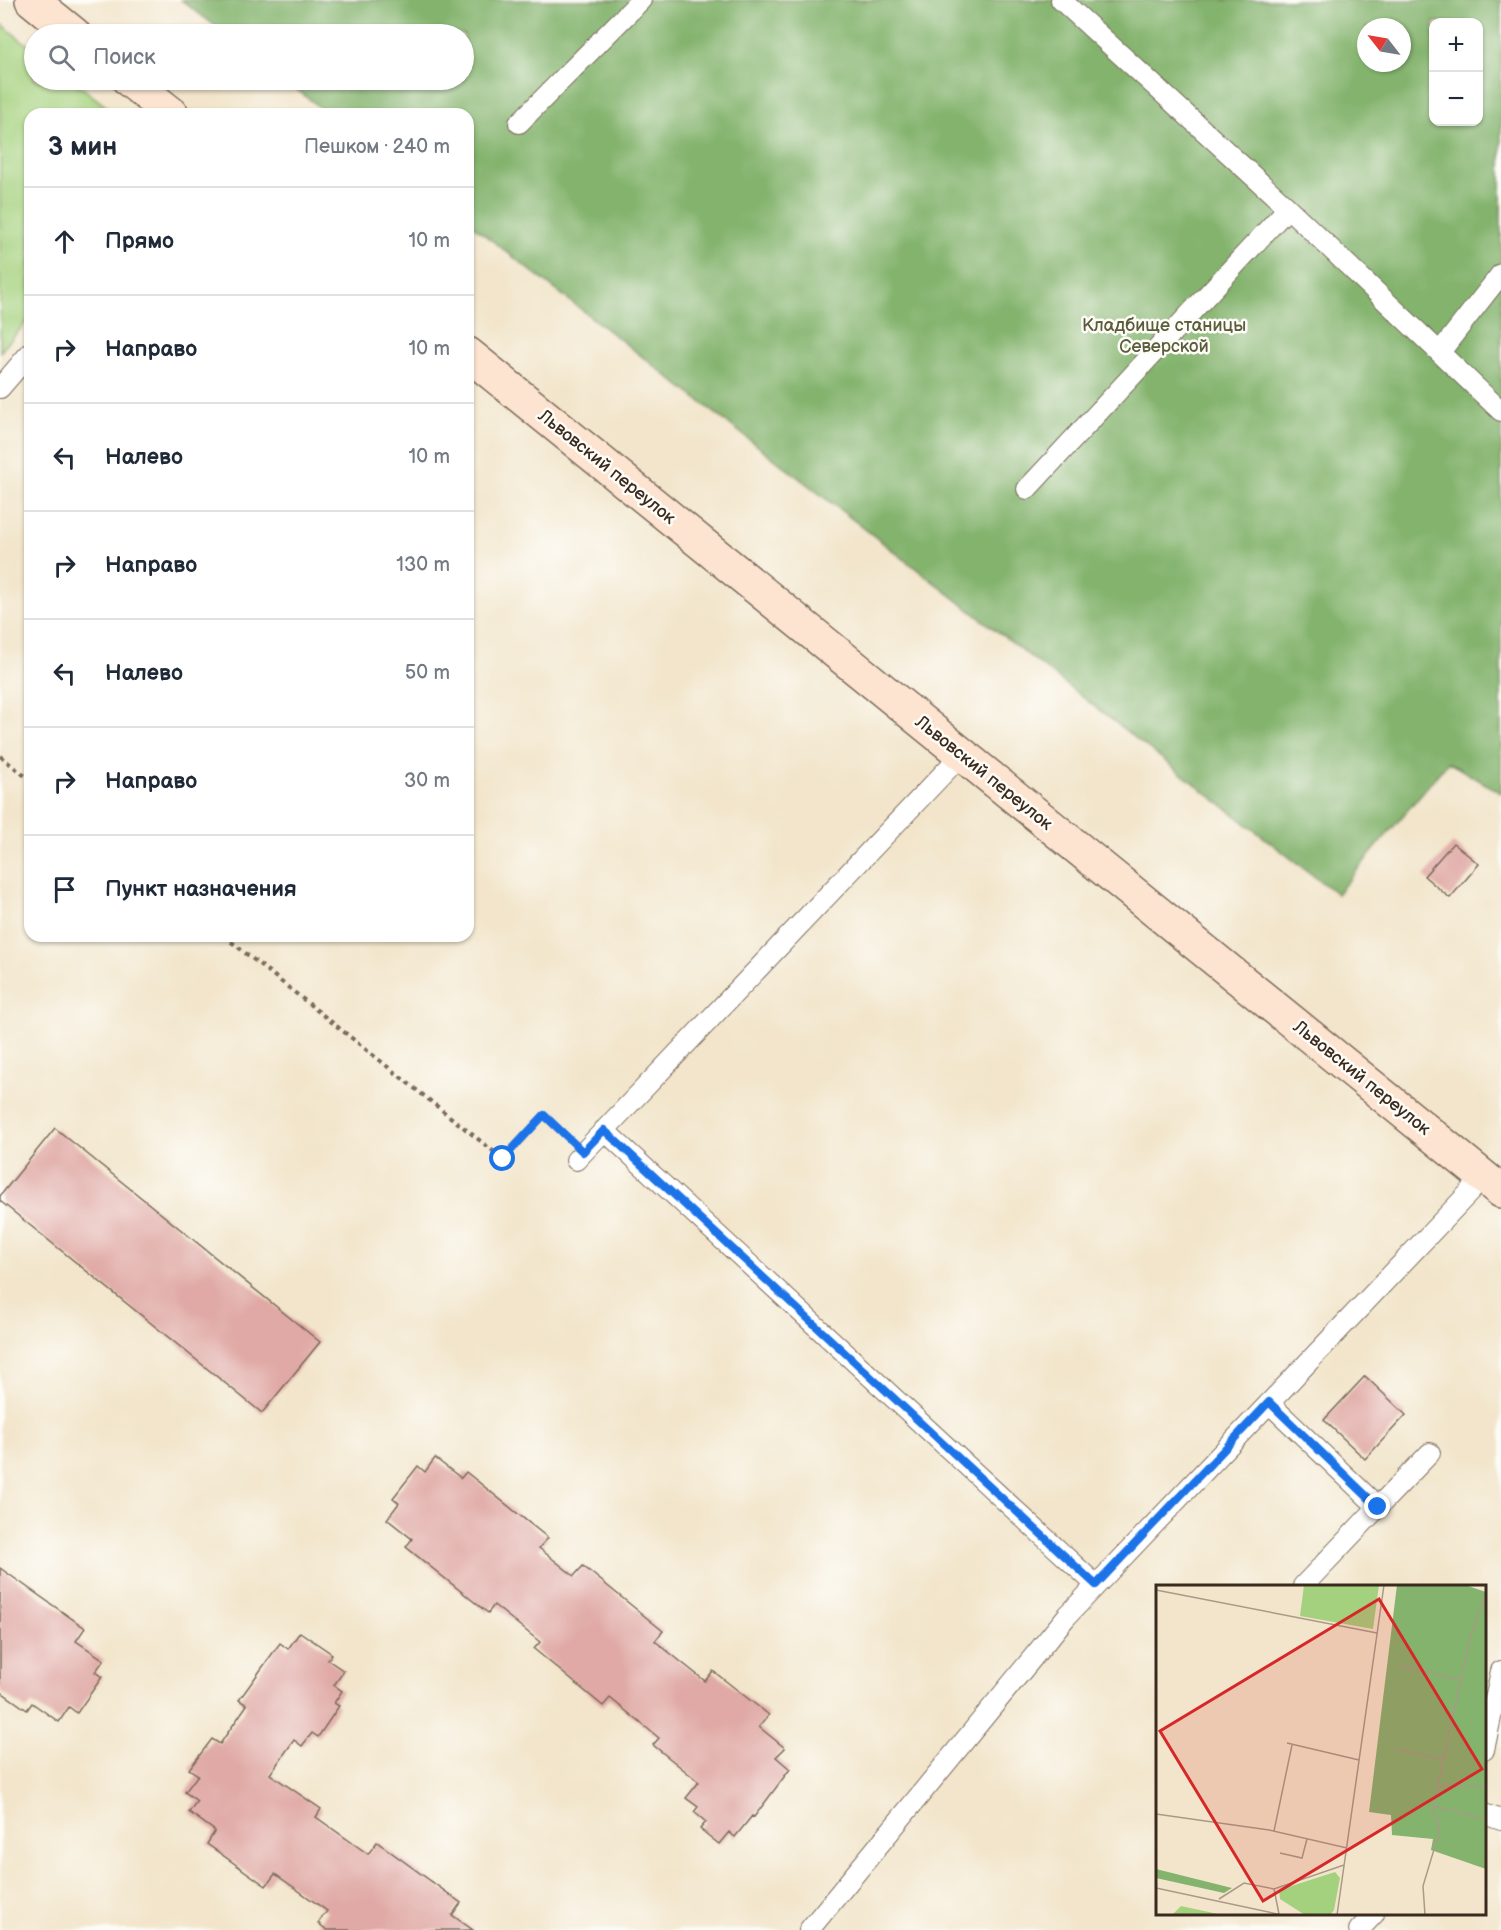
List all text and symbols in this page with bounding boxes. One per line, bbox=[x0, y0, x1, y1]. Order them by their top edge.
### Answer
north arrow bbox=[1357, 18, 1411, 72]
map controls bbox=[1429, 18, 1483, 126]
button: + bbox=[1429, 18, 1483, 72]
search box bbox=[24, 24, 474, 90]
icon: search bbox=[45, 41, 78, 74]
text: Поиск bbox=[93, 44, 156, 71]
button: − bbox=[1429, 72, 1483, 126]
text: 3 мин bbox=[48, 132, 117, 163]
text: Пешком · 240 m bbox=[304, 135, 450, 159]
icon: ahead bbox=[48, 225, 81, 258]
text: Прямо bbox=[105, 228, 174, 255]
text: 10 m bbox=[409, 229, 450, 253]
park label: Кладбище станицы Северской bbox=[1082, 315, 1246, 357]
icon: right bbox=[48, 333, 81, 366]
text: Направо bbox=[105, 336, 197, 363]
text: 10 m bbox=[409, 337, 450, 361]
street label: Львовский переулок bbox=[533, 405, 680, 529]
icon: left bbox=[48, 441, 81, 474]
text: Налево bbox=[105, 444, 183, 471]
text: 10 m bbox=[409, 445, 450, 469]
icon: right bbox=[48, 549, 81, 582]
text: Направо bbox=[105, 552, 197, 579]
text: 130 m bbox=[396, 553, 450, 577]
icon: left bbox=[48, 657, 81, 690]
text: Налево bbox=[105, 660, 183, 687]
text: 50 m bbox=[405, 661, 450, 685]
street label: Львовский переулок bbox=[910, 711, 1057, 835]
icon: right bbox=[48, 765, 81, 798]
text: Направо bbox=[105, 768, 197, 795]
text: 30 m bbox=[404, 769, 450, 793]
icon: arrive bbox=[48, 873, 81, 906]
text: Пункт назначения bbox=[105, 876, 297, 903]
street label: Львовский переулок bbox=[1288, 1016, 1435, 1140]
route start bbox=[489, 1145, 515, 1171]
route end bbox=[1364, 1493, 1390, 1519]
inset map bbox=[1156, 1585, 1486, 1915]

